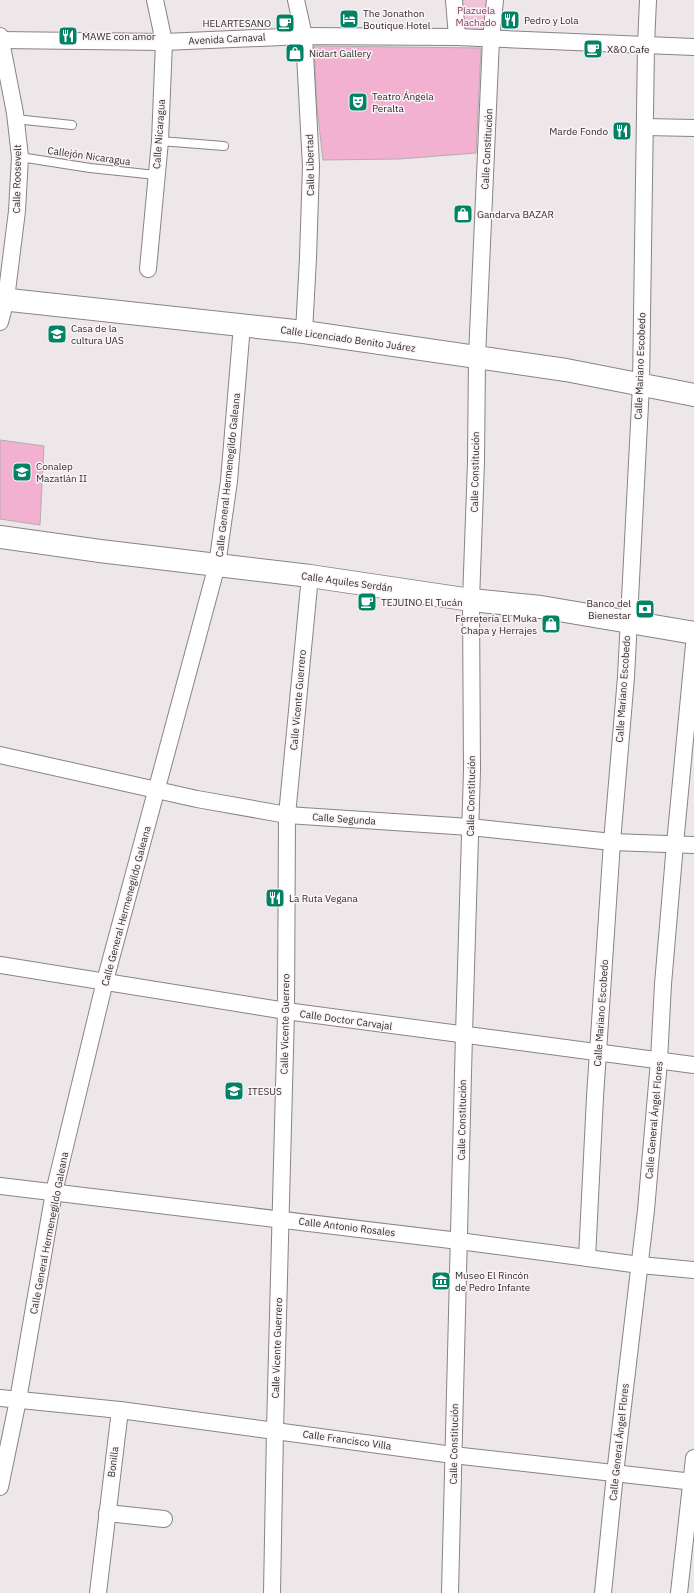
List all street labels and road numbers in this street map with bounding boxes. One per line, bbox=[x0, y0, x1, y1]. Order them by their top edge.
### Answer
street label: Avenida Carnaval bbox=[188, 30, 266, 48]
street label: Calle Nicaragua bbox=[150, 98, 168, 169]
street label: Calle Constitución bbox=[478, 108, 496, 190]
street label: Calle Libertad bbox=[303, 134, 317, 196]
street label: Calle Roosevelt bbox=[10, 144, 24, 214]
street label: Callejón Nicaragua bbox=[47, 144, 132, 168]
street label: Calle Mariano Escobedo bbox=[632, 312, 648, 420]
street label: Calle Licenciado Benito Juárez bbox=[279, 323, 417, 355]
street label: Calle General Hermenegildo Galeana bbox=[213, 392, 243, 558]
street label: Calle Constitución bbox=[468, 431, 482, 513]
street label: Calle Aquiles Serdán bbox=[300, 569, 394, 595]
street label: Calle Mariano Escobedo bbox=[613, 635, 633, 743]
street label: Calle Vicente Guerrero bbox=[287, 649, 309, 751]
street label: Calle Constitución bbox=[464, 755, 478, 837]
street label: Calle Segunda bbox=[312, 810, 377, 828]
street label: Calle General Hermenegildo Galeana bbox=[98, 824, 154, 987]
street label: Calle Mariano Escobedo bbox=[591, 959, 611, 1067]
street label: Calle Vicente Guerrero bbox=[278, 973, 292, 1075]
street label: Calle Doctor Carvajal bbox=[299, 1007, 393, 1033]
street label: Calle General Ángel Flores bbox=[642, 1060, 666, 1179]
street label: Calle Constitución bbox=[455, 1079, 469, 1161]
street label: Calle General Hermenegildo Galeana bbox=[27, 1150, 71, 1315]
street label: Calle Antonio Rosales bbox=[298, 1215, 396, 1239]
street label: Calle Vicente Guerrero bbox=[269, 1297, 285, 1399]
street label: Calle General Ángel Flores bbox=[606, 1382, 632, 1501]
street label: Calle Constitución bbox=[447, 1403, 461, 1485]
street label: Calle Francisco Villa bbox=[302, 1427, 393, 1453]
street label: Bonilla bbox=[105, 1445, 121, 1478]

